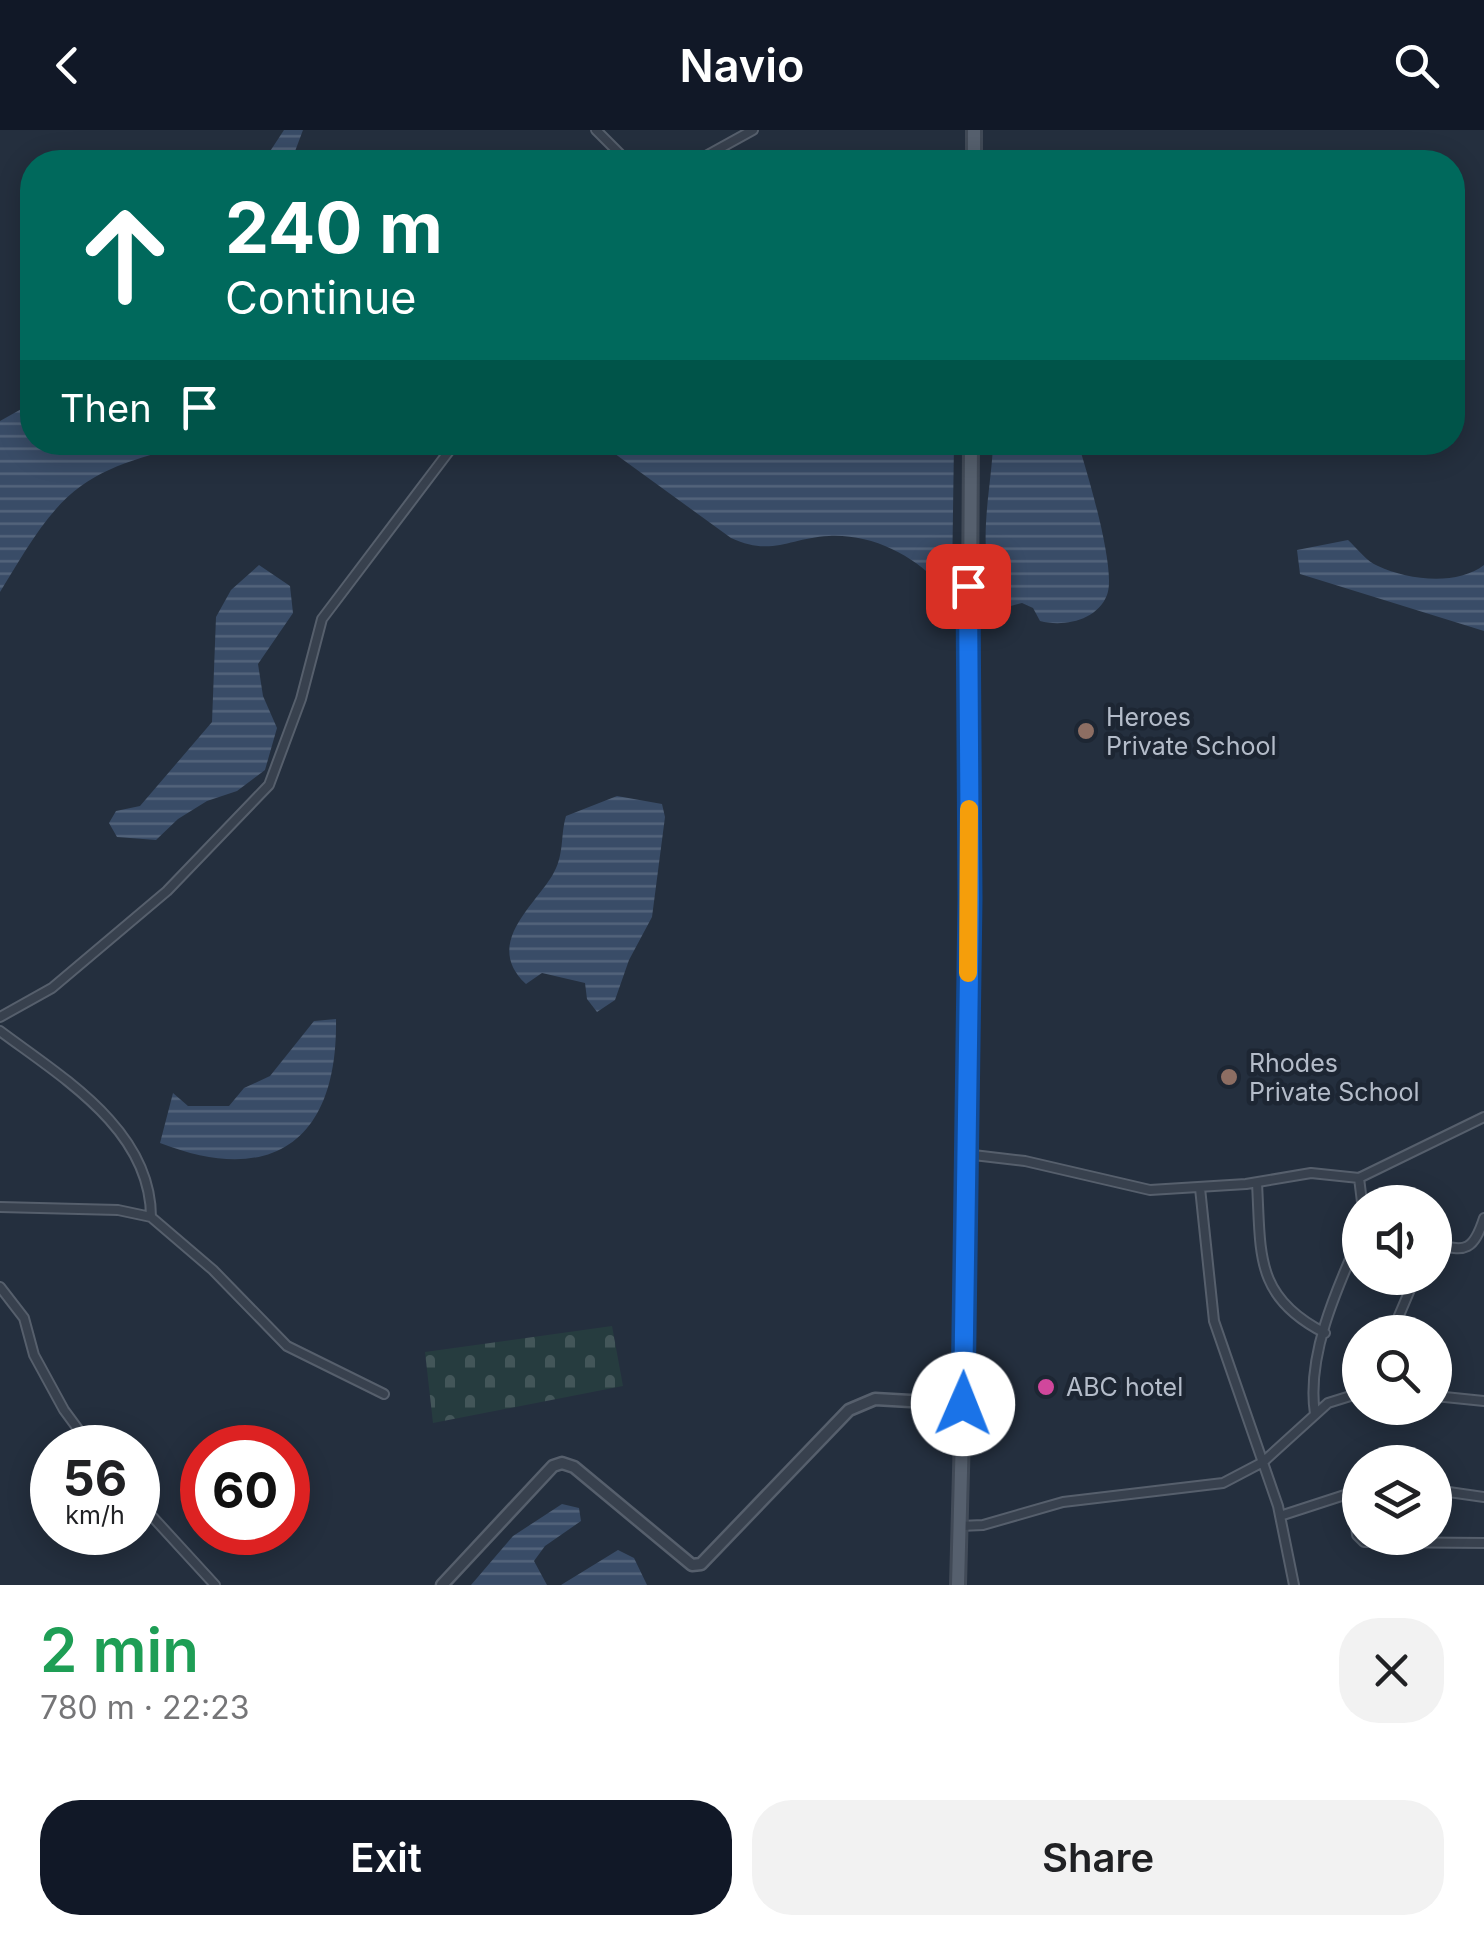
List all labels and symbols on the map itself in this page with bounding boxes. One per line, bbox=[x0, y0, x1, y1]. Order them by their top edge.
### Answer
pin bbox=[926, 544, 1011, 629]
place label: Heroes Private School bbox=[1106, 702, 1276, 761]
marker: Heroes Private School bbox=[1075, 720, 1097, 742]
place label: Rhodes Private School bbox=[1249, 1048, 1419, 1107]
marker: Rhodes Private School bbox=[1218, 1066, 1240, 1088]
position arrow bbox=[911, 1352, 1015, 1456]
place label: ABC hotel bbox=[1066, 1372, 1183, 1402]
marker: ABC hotel bbox=[1035, 1376, 1057, 1398]
speed limit sign: 60 bbox=[180, 1425, 310, 1555]

